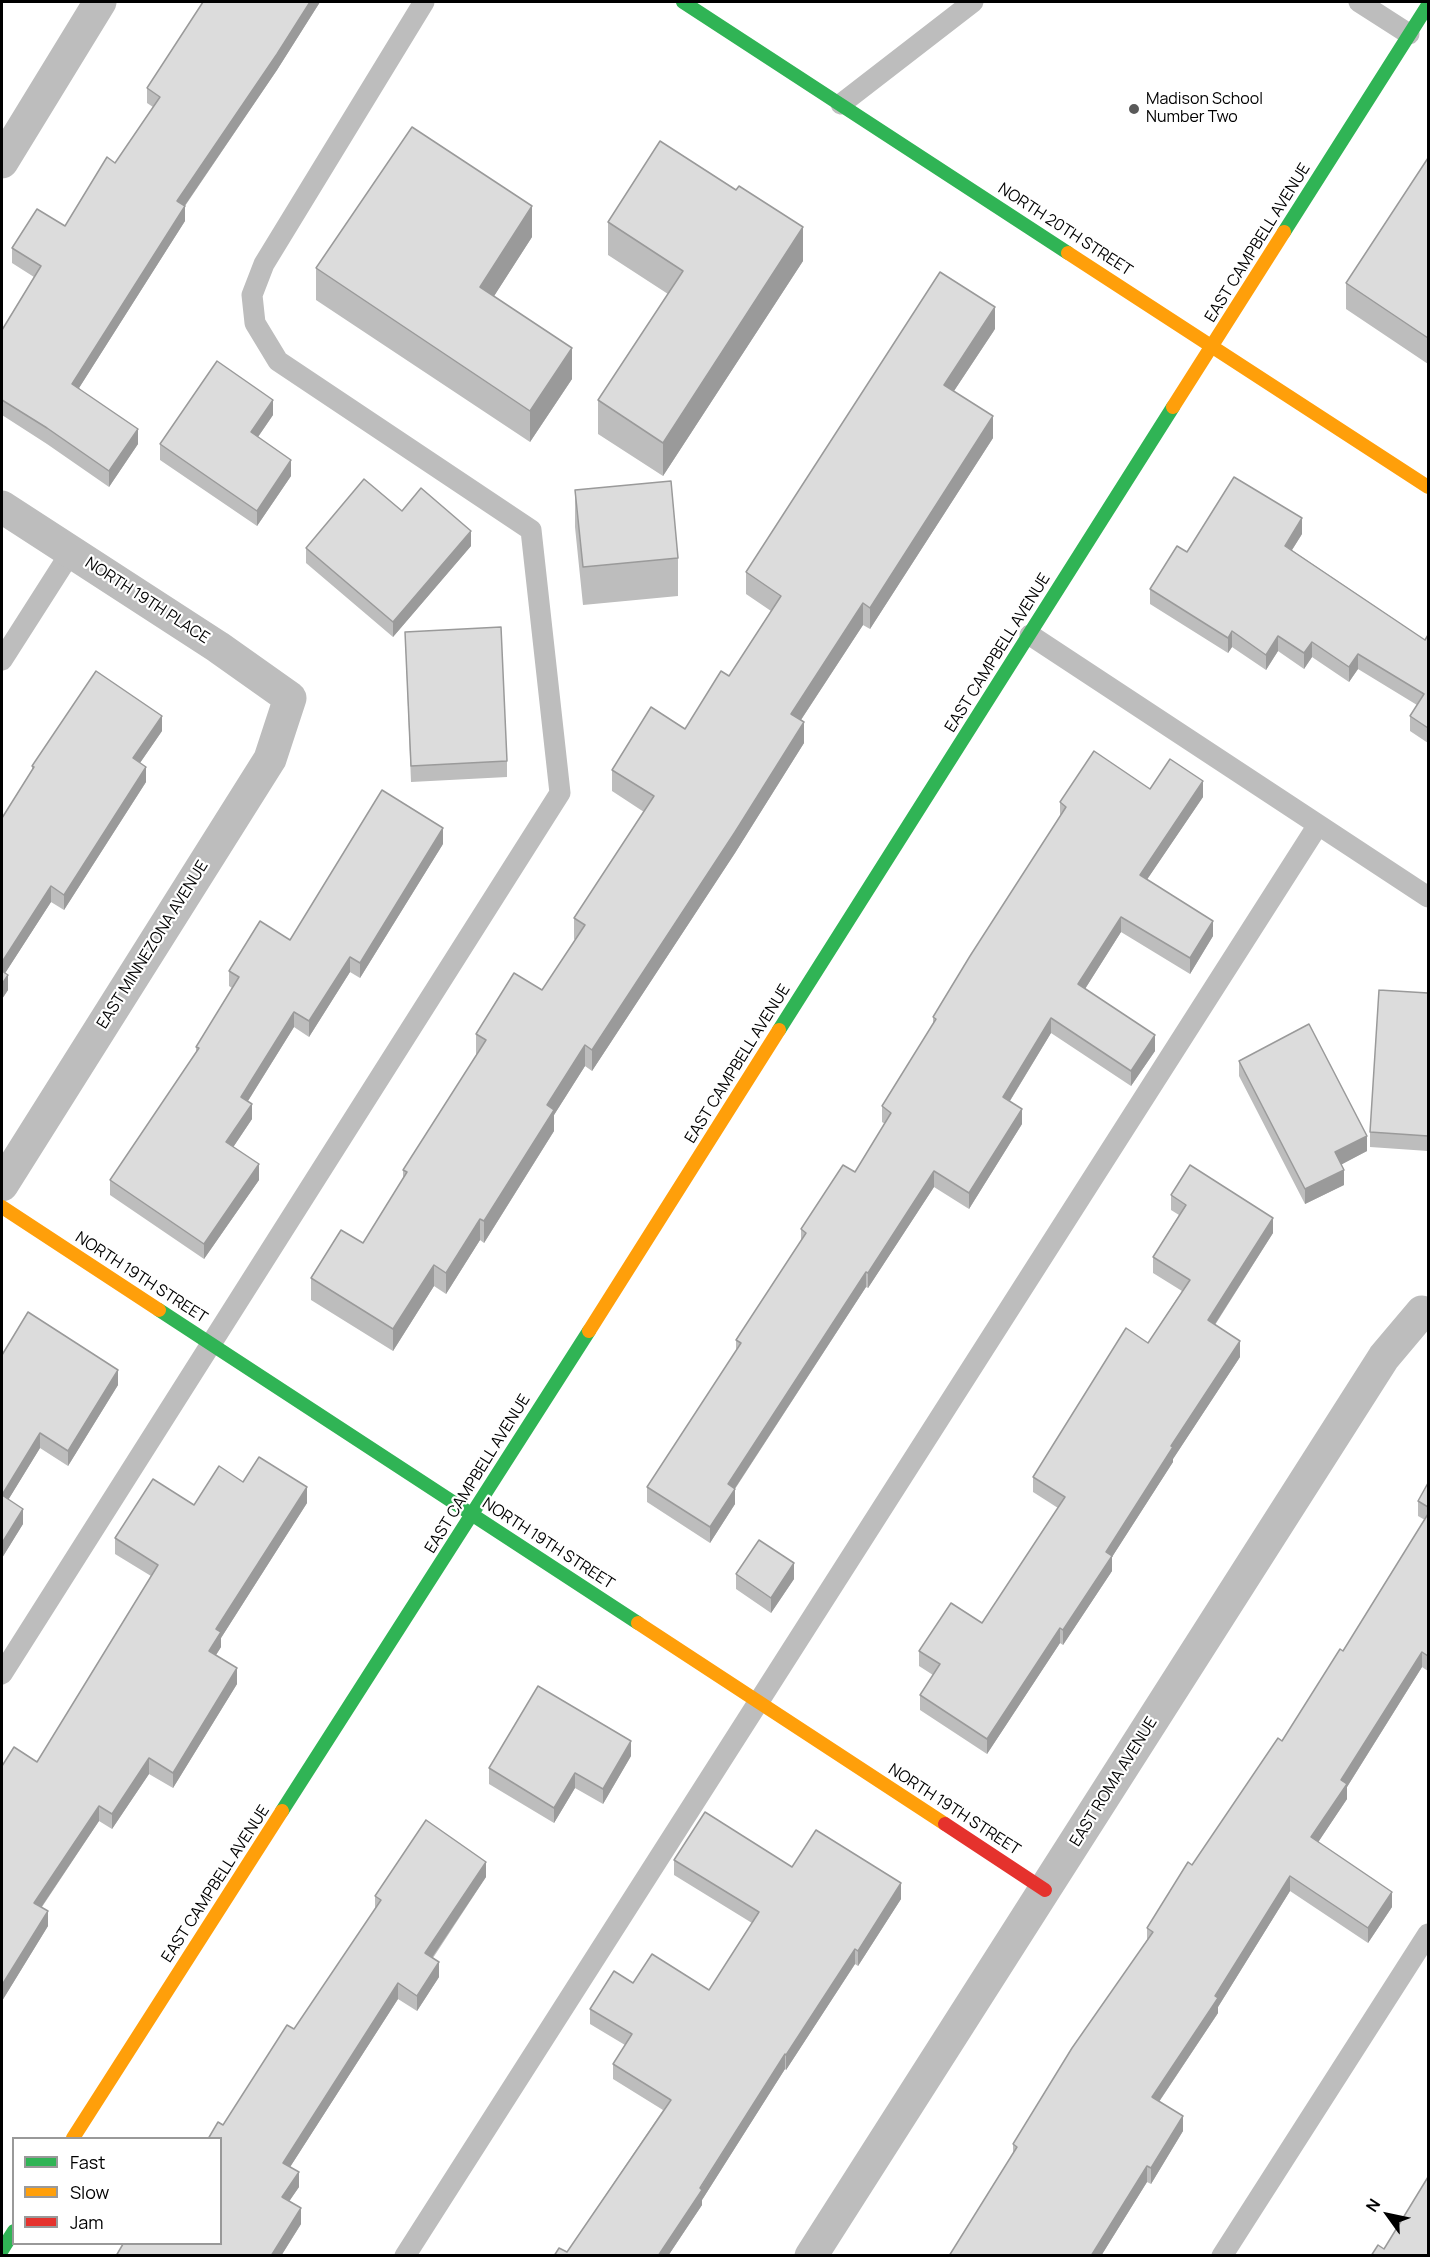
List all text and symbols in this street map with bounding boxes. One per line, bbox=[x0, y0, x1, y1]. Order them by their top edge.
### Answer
place label: Madison School Number Two bbox=[1146, 90, 1263, 128]
marker: Madison School Number Two bbox=[1127, 102, 1141, 116]
street label: EAST CAMPBELL AVENUE bbox=[1201, 160, 1315, 326]
street label: NORTH 20TH STREET bbox=[994, 179, 1136, 281]
street label: NORTH 19TH PLACE bbox=[81, 554, 213, 648]
street label: EAST CAMPBELL AVENUE bbox=[941, 570, 1055, 736]
street label: EAST MINNEZONA AVENUE bbox=[93, 857, 213, 1033]
street label: EAST CAMPBELL AVENUE bbox=[681, 981, 795, 1147]
street label: NORTH 19TH STREET bbox=[71, 1228, 211, 1328]
street label: EAST CAMPBELL AVENUE bbox=[421, 1391, 535, 1557]
street label: NORTH 19TH STREET bbox=[478, 1494, 618, 1594]
street label: EAST ROMA AVENUE bbox=[1066, 1714, 1162, 1850]
street label: NORTH 19TH STREET bbox=[884, 1760, 1024, 1860]
street label: EAST CAMPBELL AVENUE bbox=[158, 1802, 274, 1966]
legend bbox=[12, 2137, 222, 2245]
text: Fast bbox=[70, 2150, 105, 2174]
text: Slow bbox=[70, 2180, 109, 2204]
north arrow bbox=[1358, 2185, 1418, 2245]
text: N bbox=[1361, 2194, 1385, 2216]
text: Jam bbox=[70, 2210, 104, 2234]

